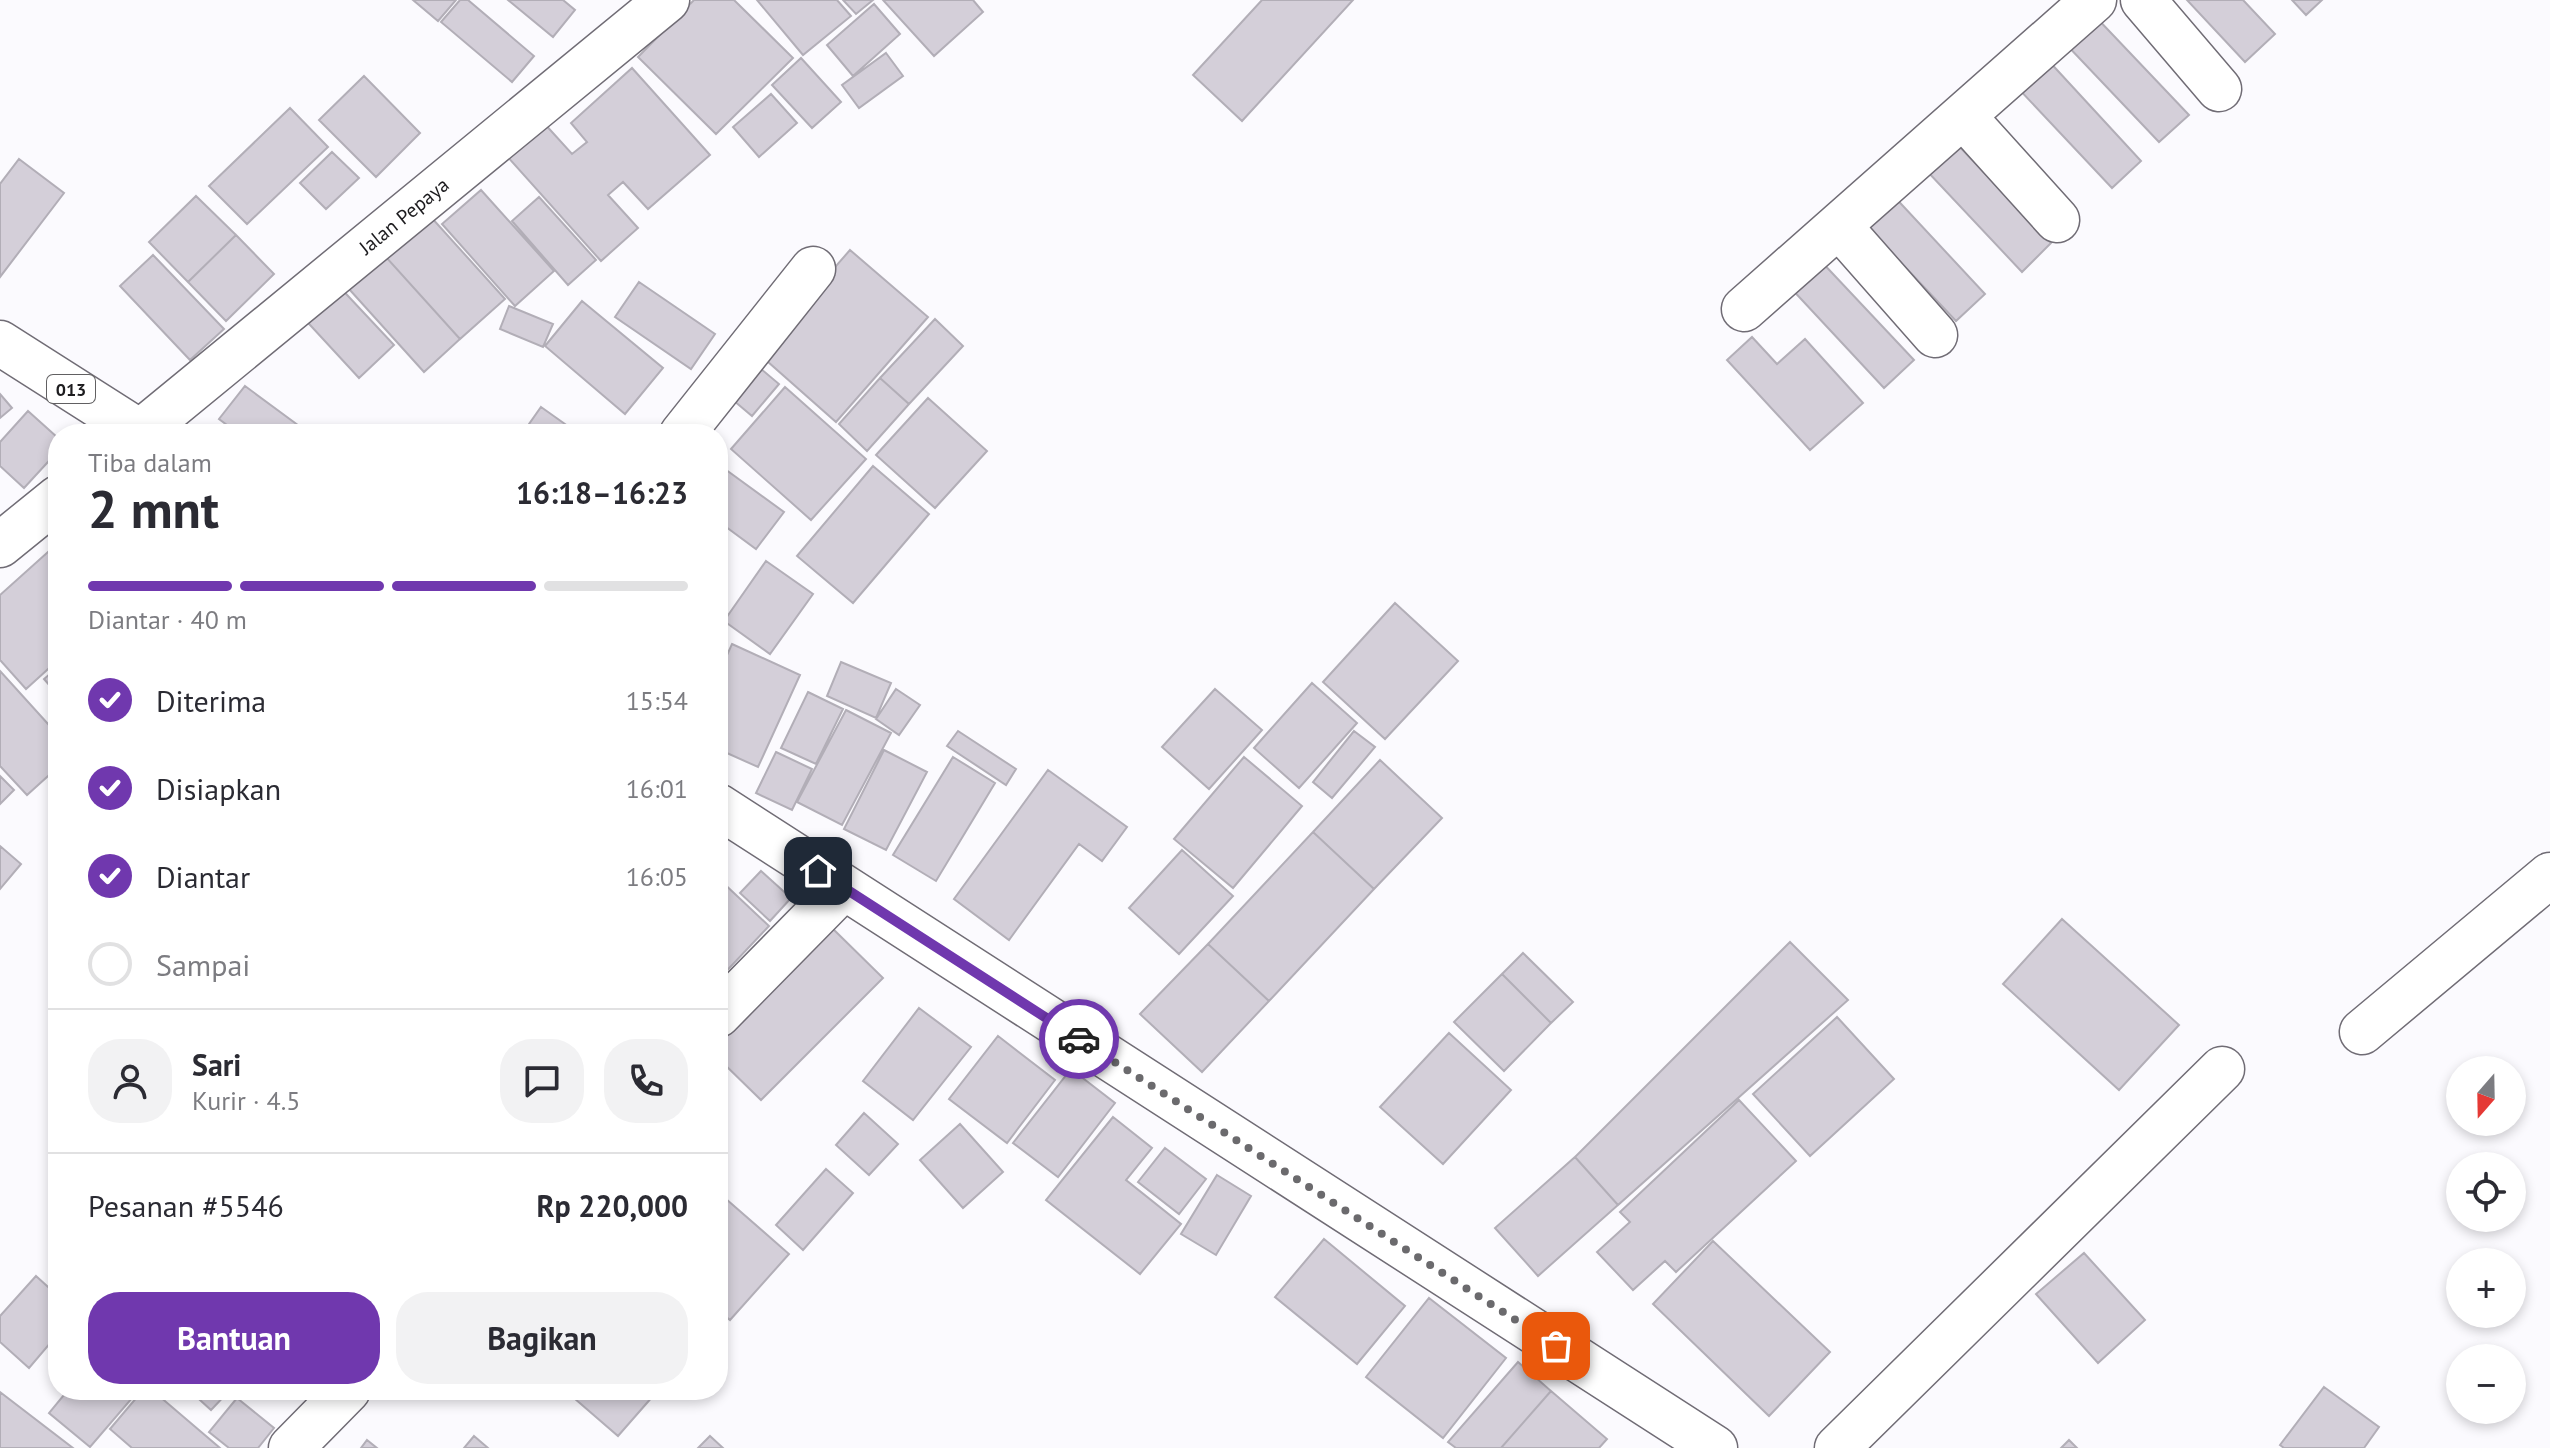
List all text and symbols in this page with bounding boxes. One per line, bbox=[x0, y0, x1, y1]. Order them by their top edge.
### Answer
street label: Jalan Pepaya bbox=[353, 172, 454, 261]
road number: 013 bbox=[47, 375, 95, 403]
text: Tiba dalam bbox=[88, 446, 212, 479]
text: 16:18–16:23 bbox=[516, 473, 688, 512]
text: 2 mnt bbox=[88, 475, 219, 542]
text: Diantar · 40 m bbox=[88, 603, 247, 636]
icon: check bbox=[88, 678, 132, 722]
text: Diterima bbox=[156, 681, 266, 720]
text: 15:54 bbox=[626, 684, 688, 717]
icon: check bbox=[88, 766, 132, 810]
text: Disiapkan bbox=[156, 769, 281, 808]
text: 16:01 bbox=[626, 772, 688, 805]
pin bbox=[784, 837, 852, 905]
icon: home bbox=[796, 849, 840, 893]
icon: check bbox=[88, 854, 132, 898]
text: Diantar bbox=[156, 857, 250, 896]
text: 16:05 bbox=[626, 860, 688, 893]
text: Sampai bbox=[156, 945, 250, 984]
courier bbox=[1039, 999, 1119, 1079]
icon: car bbox=[1057, 1017, 1101, 1061]
button: person bbox=[88, 1039, 172, 1123]
button: chat bbox=[500, 1039, 584, 1123]
button: phone bbox=[604, 1039, 688, 1123]
text: Sari bbox=[192, 1045, 241, 1084]
north arrow bbox=[2446, 1056, 2526, 1136]
map controls bbox=[2446, 1056, 2526, 1424]
text: Kurir · 4.5 bbox=[192, 1084, 301, 1117]
button: locate bbox=[2446, 1152, 2526, 1232]
text: Pesanan #5546 bbox=[88, 1186, 284, 1225]
text: Rp 220,000 bbox=[537, 1186, 688, 1225]
button: + bbox=[2446, 1248, 2526, 1328]
button: Bantuan bbox=[88, 1292, 380, 1384]
button: Bagikan bbox=[396, 1292, 688, 1384]
pin bbox=[1522, 1312, 1590, 1380]
icon: bag bbox=[1534, 1324, 1578, 1368]
button: − bbox=[2446, 1344, 2526, 1424]

